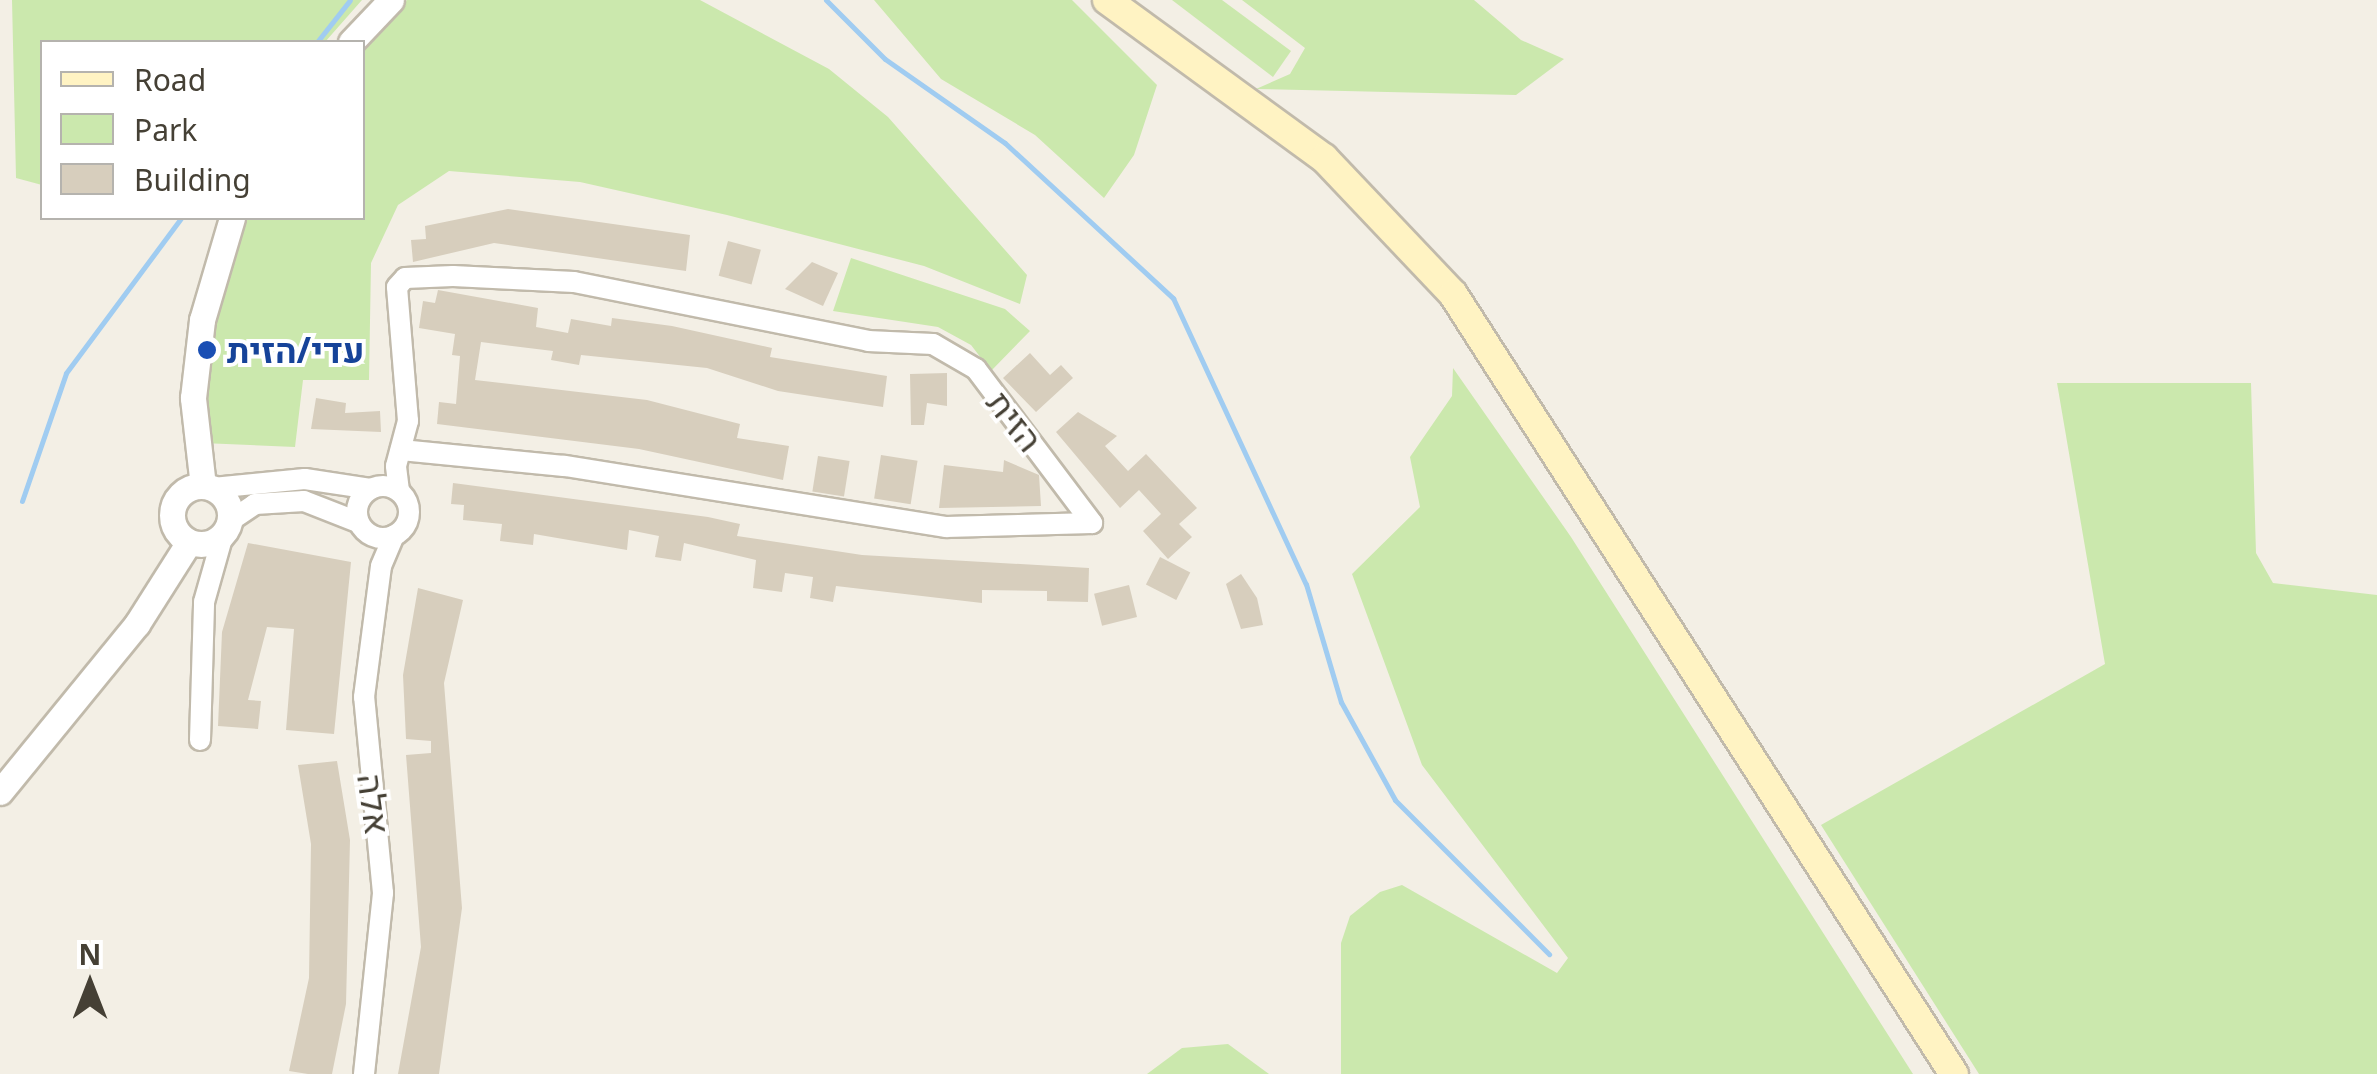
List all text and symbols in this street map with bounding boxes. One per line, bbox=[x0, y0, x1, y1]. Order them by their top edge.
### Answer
legend bbox=[40, 40, 365, 220]
text: Road bbox=[134, 59, 206, 100]
text: Park bbox=[134, 109, 197, 150]
text: Building bbox=[134, 159, 251, 200]
place label: עדי/הזית bbox=[227, 329, 364, 371]
marker: עדי/הזית bbox=[196, 339, 218, 361]
street label: הזית bbox=[978, 382, 1052, 460]
street label: אלה bbox=[349, 771, 399, 837]
north arrow bbox=[40, 934, 140, 1034]
text: N bbox=[79, 935, 101, 973]

